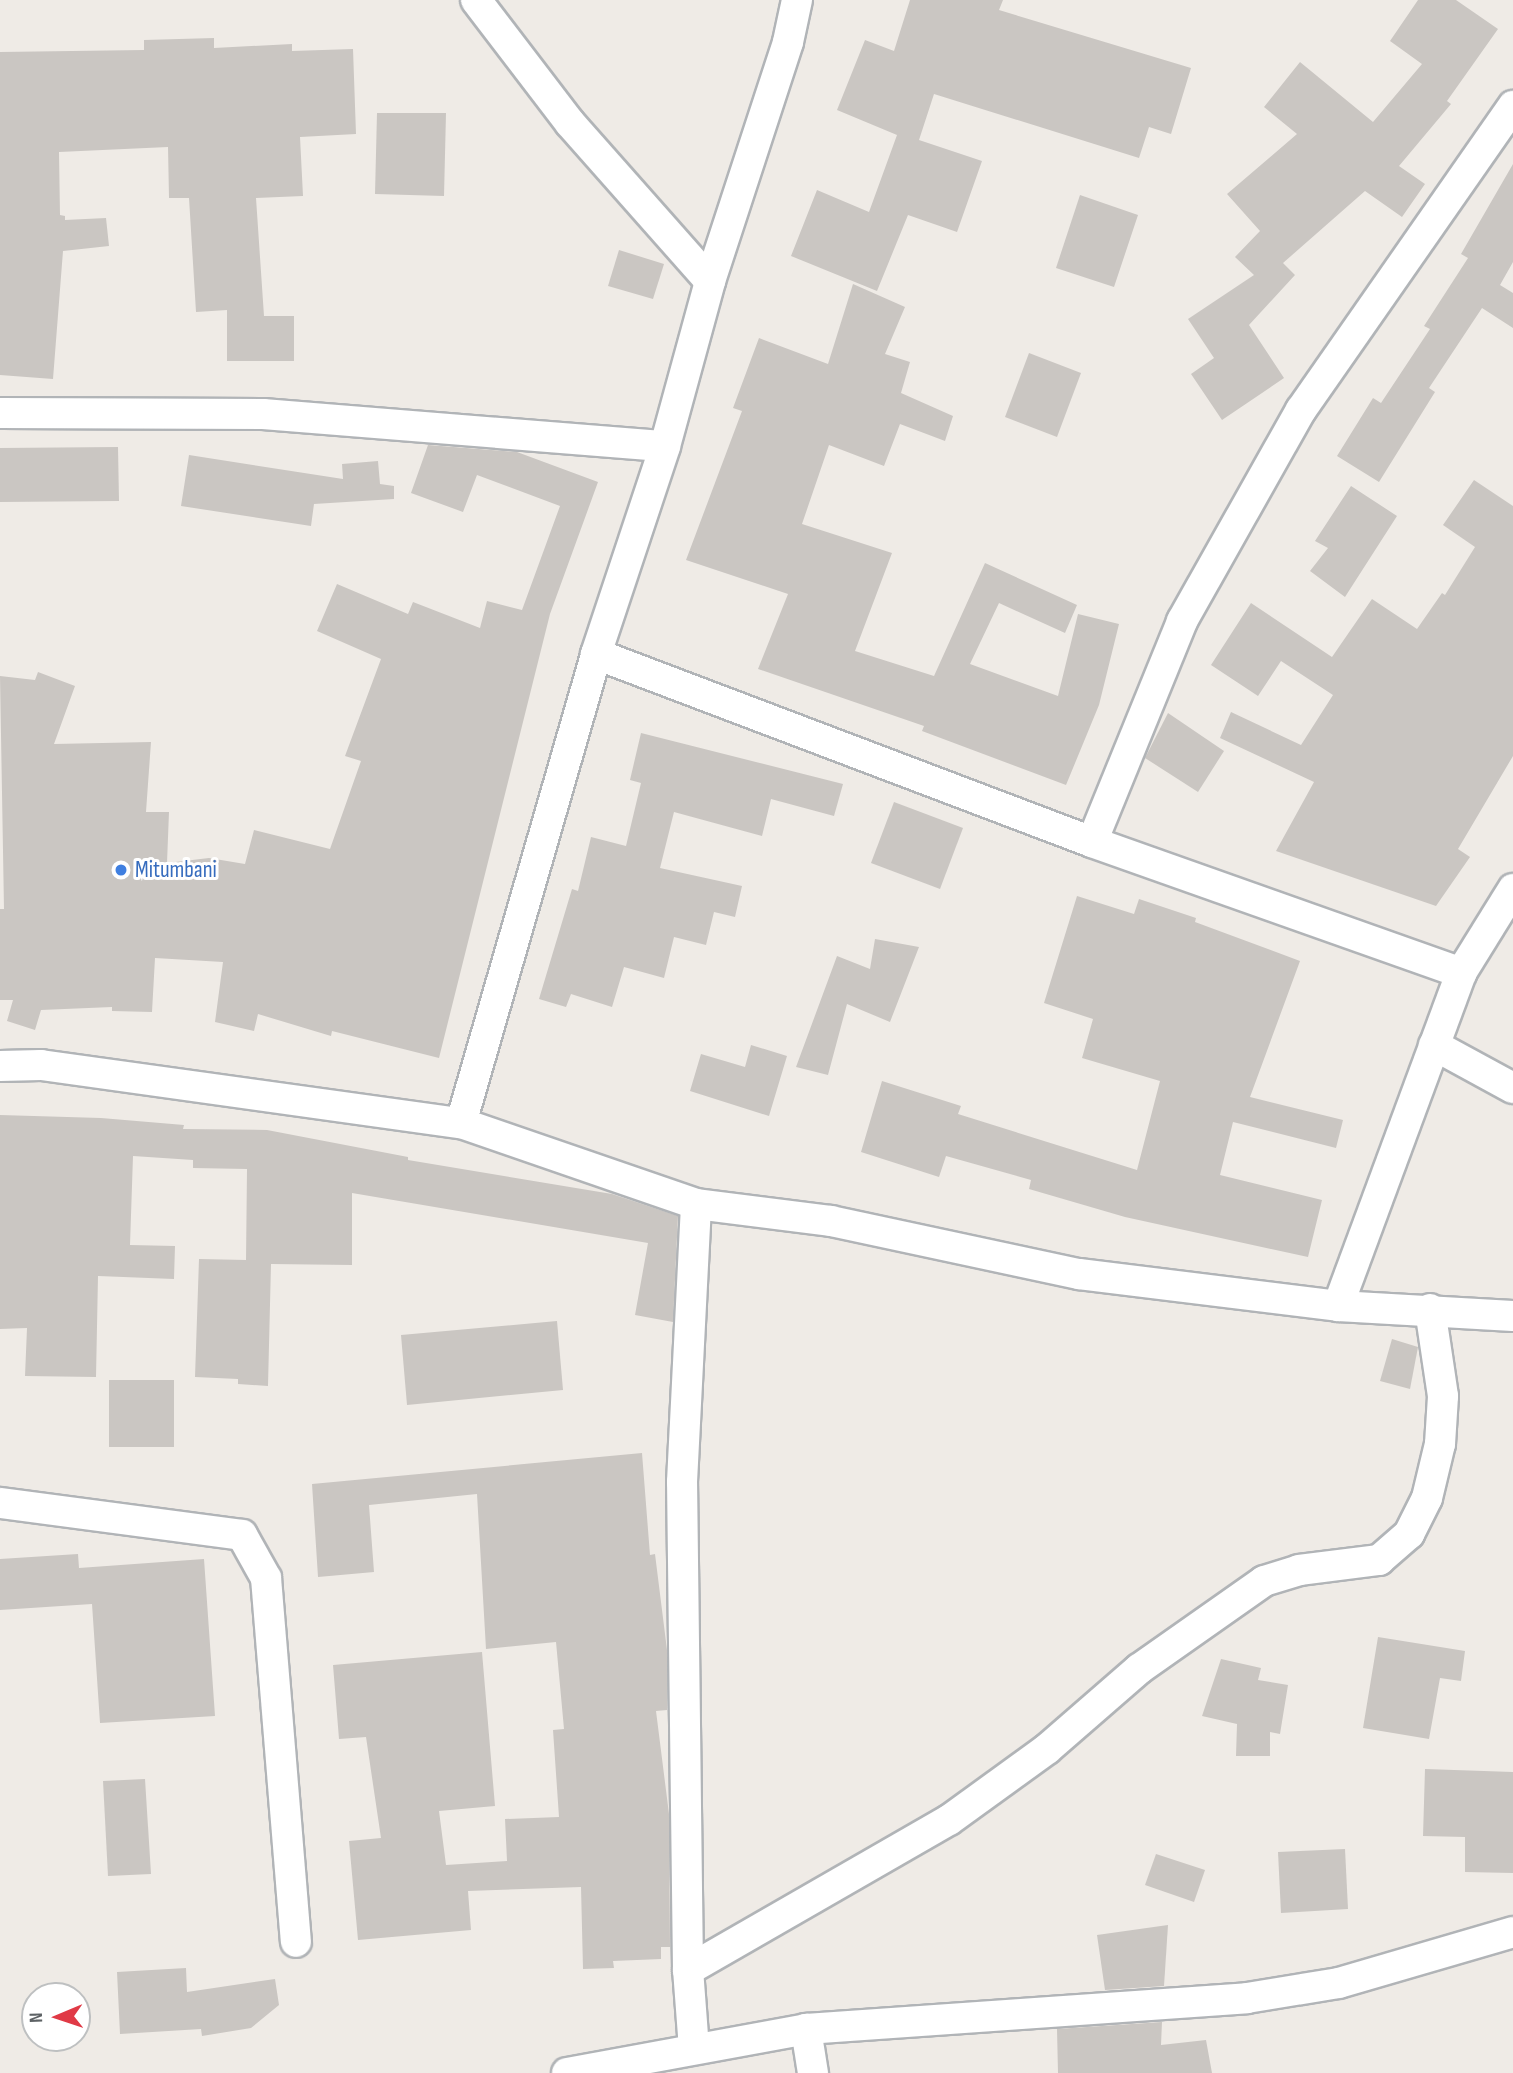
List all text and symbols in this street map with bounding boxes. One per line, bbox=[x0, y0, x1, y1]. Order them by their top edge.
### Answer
place label: Mitumbani bbox=[135, 856, 217, 884]
marker: Mitumbani bbox=[113, 862, 129, 878]
north arrow bbox=[21, 1982, 91, 2052]
text: N bbox=[25, 2012, 48, 2023]

